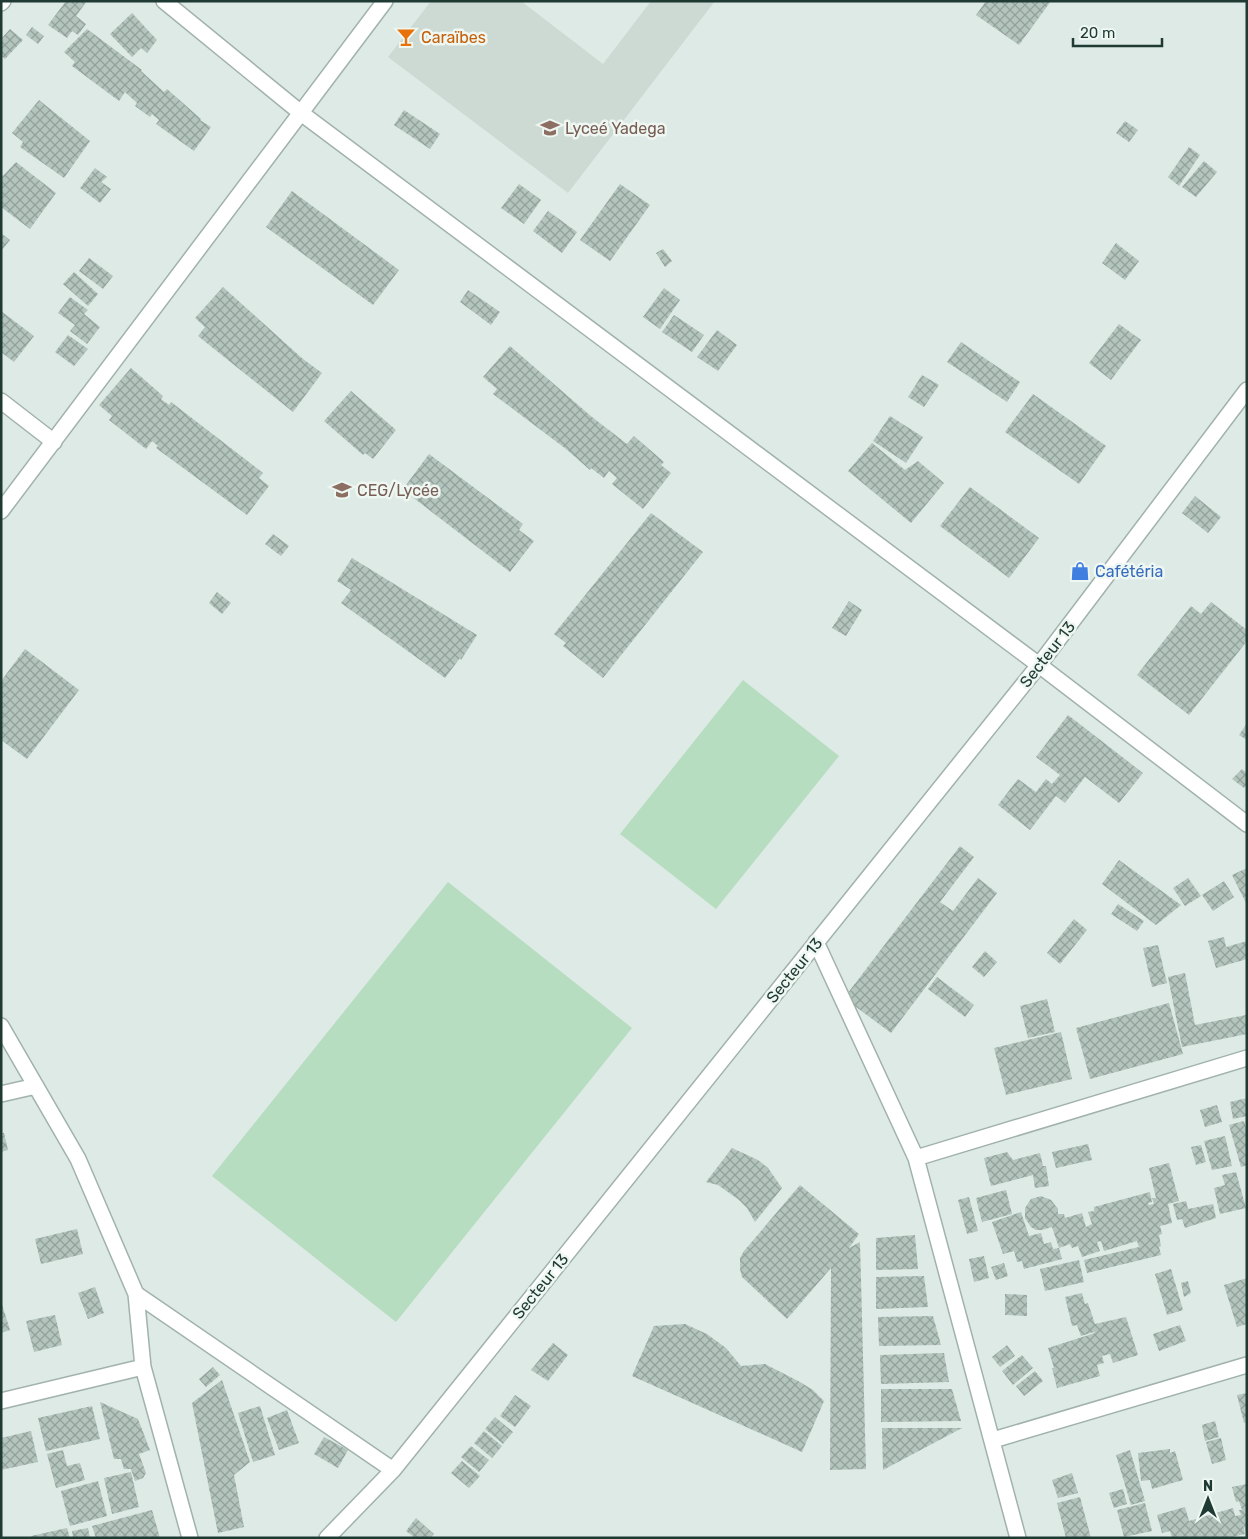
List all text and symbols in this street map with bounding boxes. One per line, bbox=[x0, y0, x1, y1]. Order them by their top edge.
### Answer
scale bar bbox=[1073, 15, 1162, 47]
text: 20 m bbox=[1080, 24, 1115, 42]
bar icon: Caraïbes bbox=[395, 26, 417, 48]
place label: Caraïbes bbox=[421, 28, 486, 47]
school or university icon: Lyceé Yadega bbox=[539, 117, 561, 139]
place label: Lyceé Yadega bbox=[565, 119, 666, 138]
school or university icon: CEG/Lycée bbox=[331, 479, 353, 501]
place label: CEG/Lycée bbox=[357, 481, 439, 500]
shop icon: Cafétéria bbox=[1069, 560, 1091, 582]
place label: Cafétéria bbox=[1095, 562, 1163, 581]
street label: Secteur 13 bbox=[1016, 617, 1079, 691]
street label: Secteur 13 bbox=[762, 934, 827, 1007]
street label: Secteur 13 bbox=[508, 1250, 573, 1323]
north arrow bbox=[1183, 1474, 1233, 1524]
text: N bbox=[1203, 1478, 1213, 1495]

